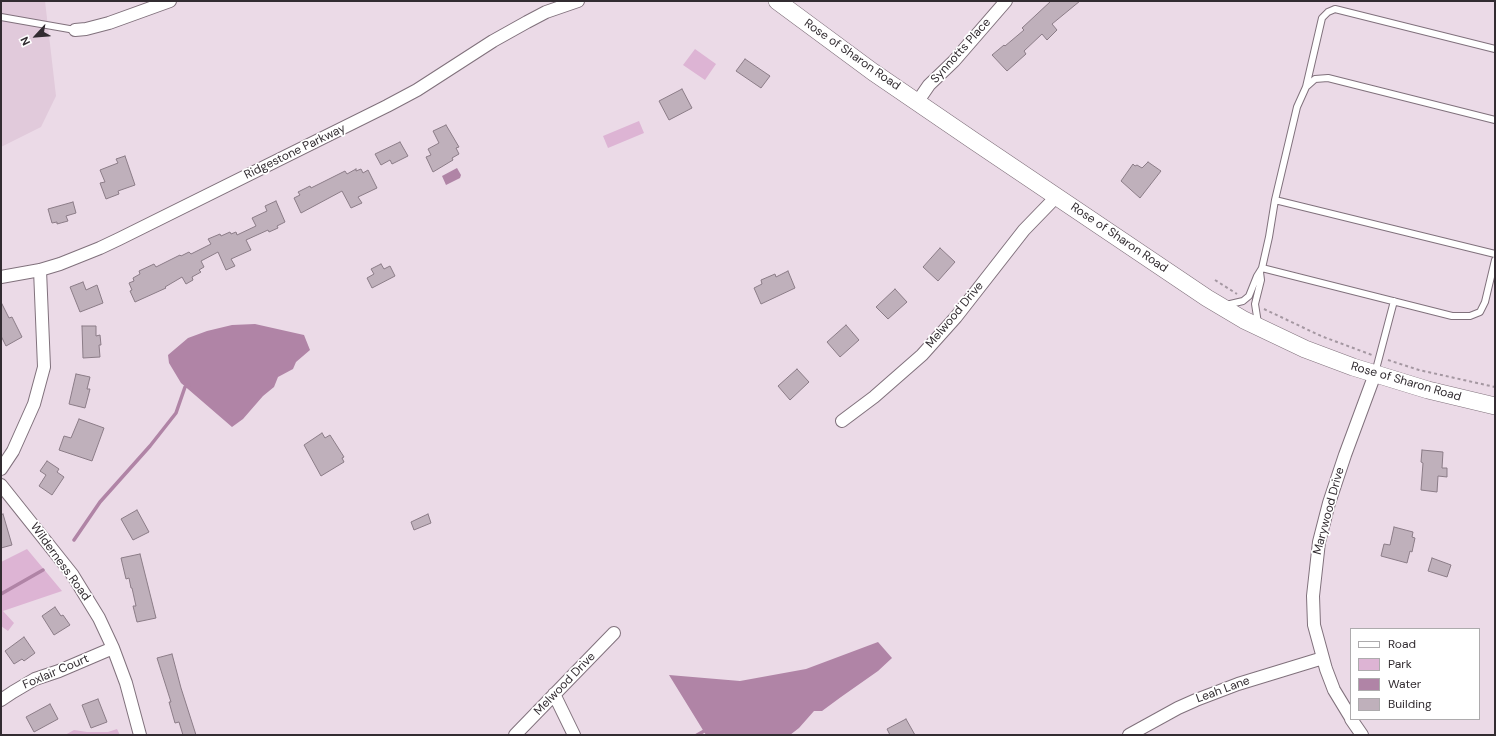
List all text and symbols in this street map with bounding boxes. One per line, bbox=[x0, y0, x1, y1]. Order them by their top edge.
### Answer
street label: Synnotts Place bbox=[928, 15, 994, 87]
north arrow bbox=[16, 16, 56, 56]
street label: Rose of Sharon Road bbox=[801, 16, 903, 94]
text: N bbox=[17, 35, 33, 48]
street label: Ridgestone Parkway bbox=[242, 121, 348, 183]
street label: Rose of Sharon Road bbox=[1068, 200, 1170, 276]
street label: Melwood Drive bbox=[923, 279, 987, 351]
street label: Rose of Sharon Road bbox=[1349, 359, 1463, 405]
street label: Marywood Drive bbox=[1310, 466, 1348, 556]
street label: Wilderness Road bbox=[27, 520, 93, 604]
legend bbox=[1350, 628, 1480, 720]
text: Road bbox=[1388, 636, 1416, 652]
street label: Melwood Drive bbox=[531, 650, 599, 718]
street label: Foxlair Court bbox=[21, 652, 91, 692]
text: Park bbox=[1388, 656, 1412, 672]
street label: Leah Lane bbox=[1194, 674, 1252, 706]
text: Water bbox=[1388, 676, 1421, 692]
text: Building bbox=[1388, 696, 1432, 712]

